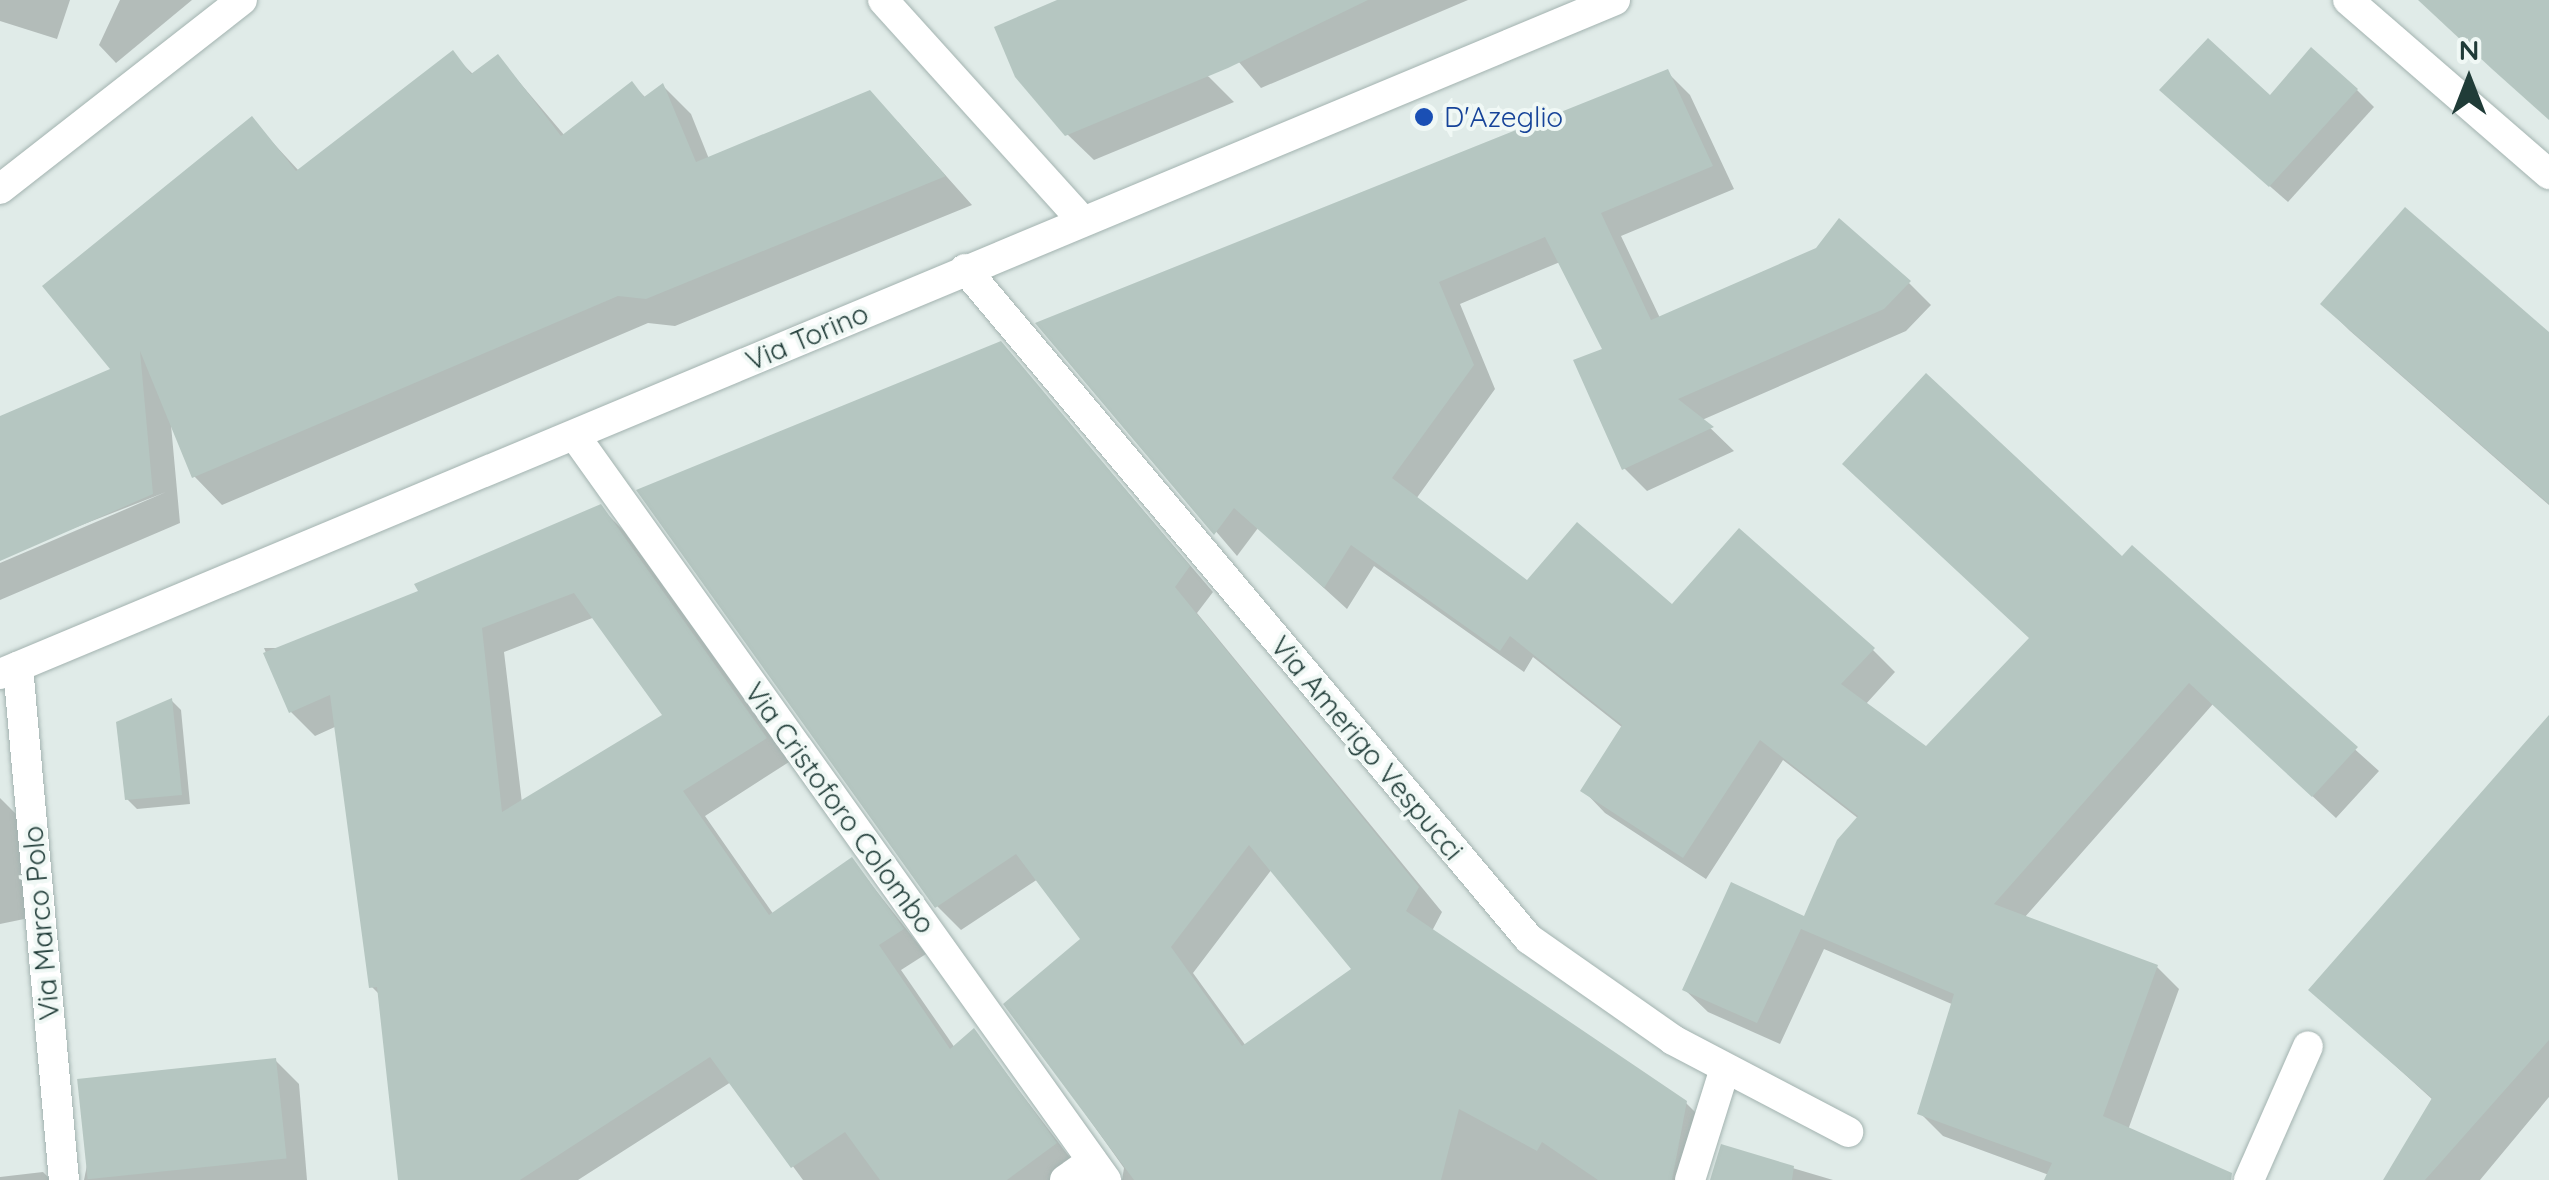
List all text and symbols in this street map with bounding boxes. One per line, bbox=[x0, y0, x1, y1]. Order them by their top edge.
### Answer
north arrow bbox=[2419, 30, 2519, 130]
text: N bbox=[2459, 32, 2479, 67]
place label: D'Azeglio bbox=[1444, 100, 1563, 134]
marker: D'Azeglio bbox=[1413, 106, 1435, 128]
street label: Via Torino bbox=[741, 296, 873, 378]
street label: Via Amerigo Vespucci bbox=[1264, 629, 1470, 867]
street label: Via Cristoforo Colombo bbox=[738, 676, 942, 940]
street label: Via Marco Polo bbox=[16, 824, 66, 1022]

